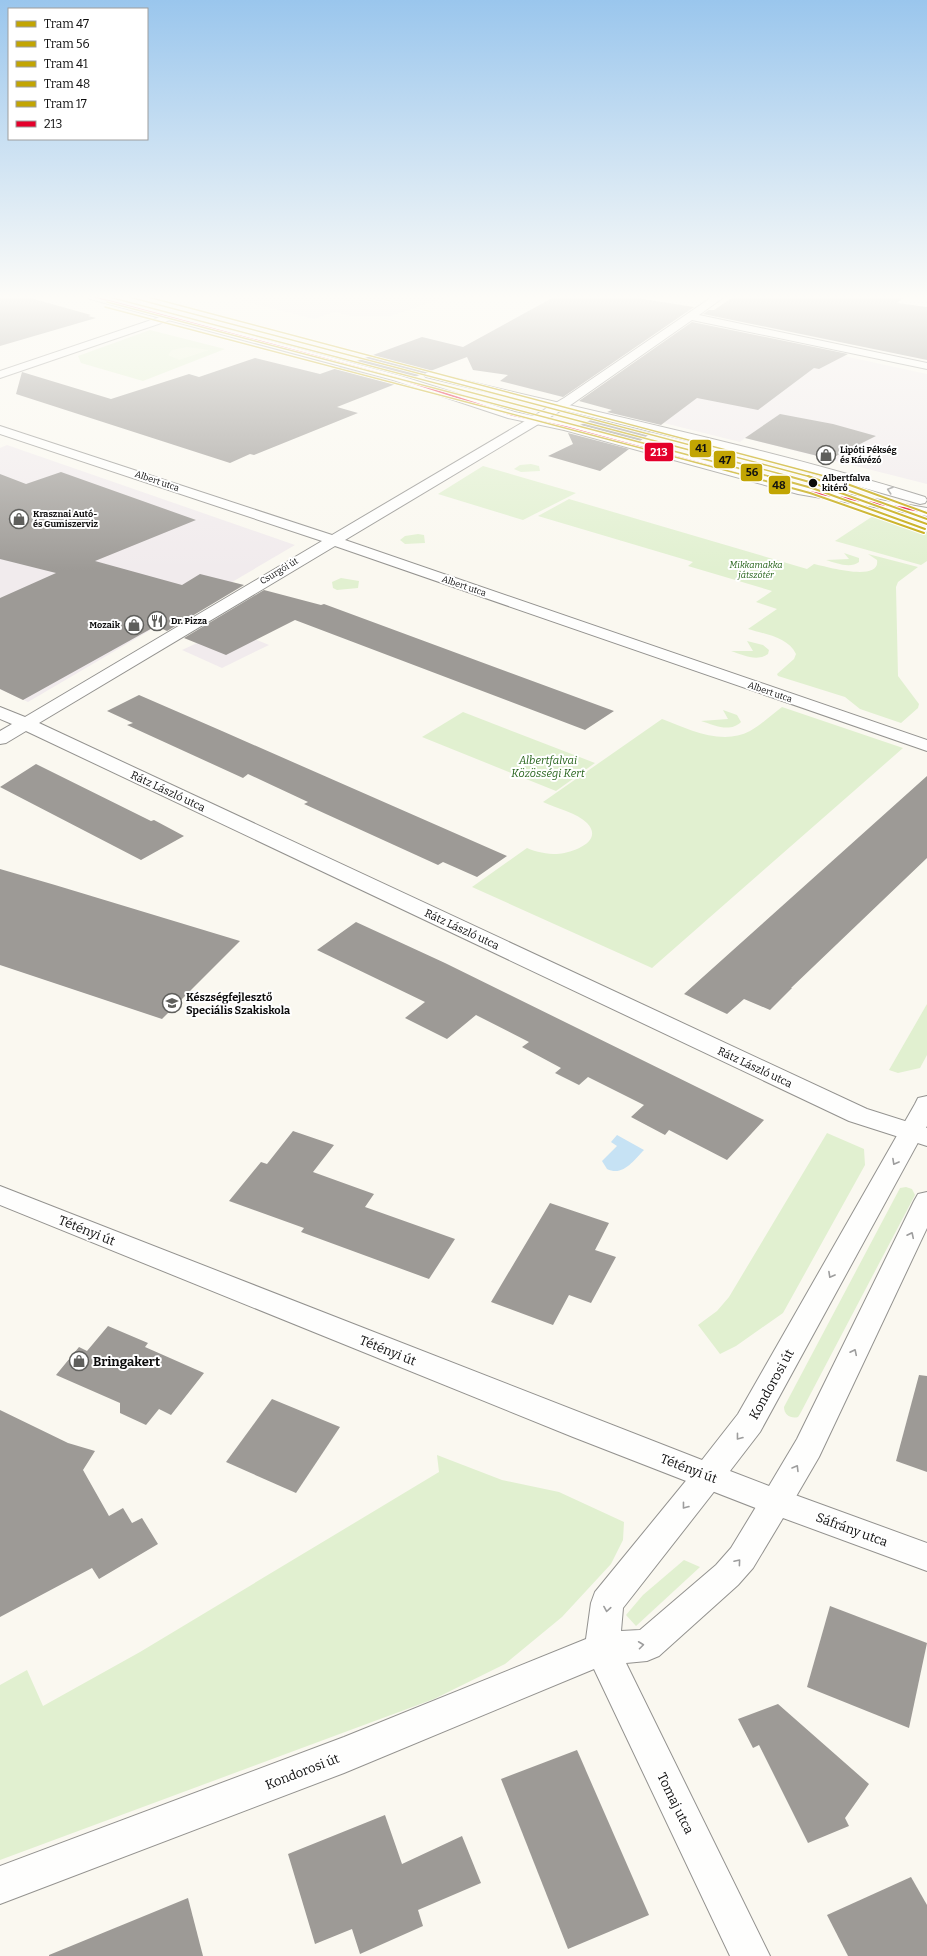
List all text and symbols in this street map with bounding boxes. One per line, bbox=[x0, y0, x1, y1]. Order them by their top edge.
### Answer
legend bbox=[8, 8, 148, 140]
text: Tram 47 bbox=[44, 17, 89, 31]
text: Tram 56 bbox=[44, 37, 90, 51]
text: Tram 41 bbox=[44, 57, 88, 71]
text: Tram 48 bbox=[44, 77, 90, 91]
text: Tram 17 bbox=[44, 97, 87, 111]
text: 213 bbox=[44, 117, 62, 131]
line badge: 41 bbox=[689, 439, 712, 458]
line badge: 213 bbox=[644, 442, 674, 462]
text: 41 bbox=[695, 442, 707, 455]
shop icon: Lipóti Pékség és Kávézó bbox=[815, 444, 837, 466]
place label: Lipóti Pékség és Kávézó bbox=[840, 445, 897, 465]
text: 213 bbox=[650, 446, 668, 459]
line badge: 47 bbox=[713, 450, 736, 469]
text: 47 bbox=[719, 454, 731, 467]
line badge: 56 bbox=[740, 463, 763, 482]
text: 56 bbox=[746, 466, 759, 479]
street label: Albert utca bbox=[134, 469, 180, 493]
place label: Albertfalva kitérő bbox=[822, 473, 870, 493]
line badge: 48 bbox=[768, 475, 791, 495]
marker: Albertfalva kitérő bbox=[807, 477, 819, 489]
text: 48 bbox=[772, 479, 786, 492]
one-way arrow bbox=[886, 486, 893, 495]
shop icon: Krasznai Autó- és Gumiszerviz bbox=[8, 508, 30, 530]
place label: Krasznai Autó- és Gumiszerviz bbox=[33, 509, 99, 529]
street label: Csurgói út bbox=[258, 555, 301, 586]
park label: Mikkamakka játszótér bbox=[730, 560, 783, 580]
street label: Albert utca bbox=[441, 574, 487, 598]
restaurant icon: Dr. Pizza bbox=[146, 610, 168, 632]
shop icon: Mozaik bbox=[123, 614, 145, 636]
place label: Dr. Pizza bbox=[171, 616, 207, 626]
place label: Mozaik bbox=[89, 620, 121, 630]
street label: Albert utca bbox=[747, 680, 793, 704]
park label: Albertfalvai Közösségi Kert bbox=[511, 754, 585, 780]
street label: Rátz László utca bbox=[128, 768, 207, 814]
street label: Rátz László utca bbox=[422, 906, 501, 952]
place label: Készségfejlesztő Speciális Szakiskola bbox=[186, 991, 291, 1017]
school or university icon: Készségfejlesztő Speciális Szakiskola bbox=[161, 992, 183, 1014]
street label: Rátz László utca bbox=[715, 1044, 794, 1090]
one-way arrow bbox=[892, 1158, 899, 1165]
street label: Tétényi út bbox=[56, 1212, 118, 1249]
one-way arrow bbox=[906, 1232, 914, 1239]
one-way arrow bbox=[828, 1271, 835, 1279]
street label: Tétényi út bbox=[357, 1332, 419, 1369]
street label: Kondorosi út bbox=[746, 1346, 797, 1422]
one-way arrow bbox=[849, 1349, 857, 1356]
shop icon: Bringakert bbox=[68, 1350, 90, 1372]
place label: Bringakert bbox=[93, 1354, 160, 1369]
one-way arrow bbox=[736, 1432, 743, 1439]
street label: Tétényi út bbox=[658, 1451, 720, 1486]
one-way arrow bbox=[791, 1465, 799, 1472]
one-way arrow bbox=[683, 1502, 690, 1509]
street label: Sáfrány utca bbox=[814, 1510, 890, 1549]
one-way arrow bbox=[734, 1559, 741, 1567]
one-way arrow bbox=[603, 1606, 612, 1612]
one-way arrow bbox=[638, 1641, 644, 1650]
street label: Kondorosi út bbox=[263, 1750, 342, 1792]
street label: Tomaj utca bbox=[654, 1770, 697, 1836]

